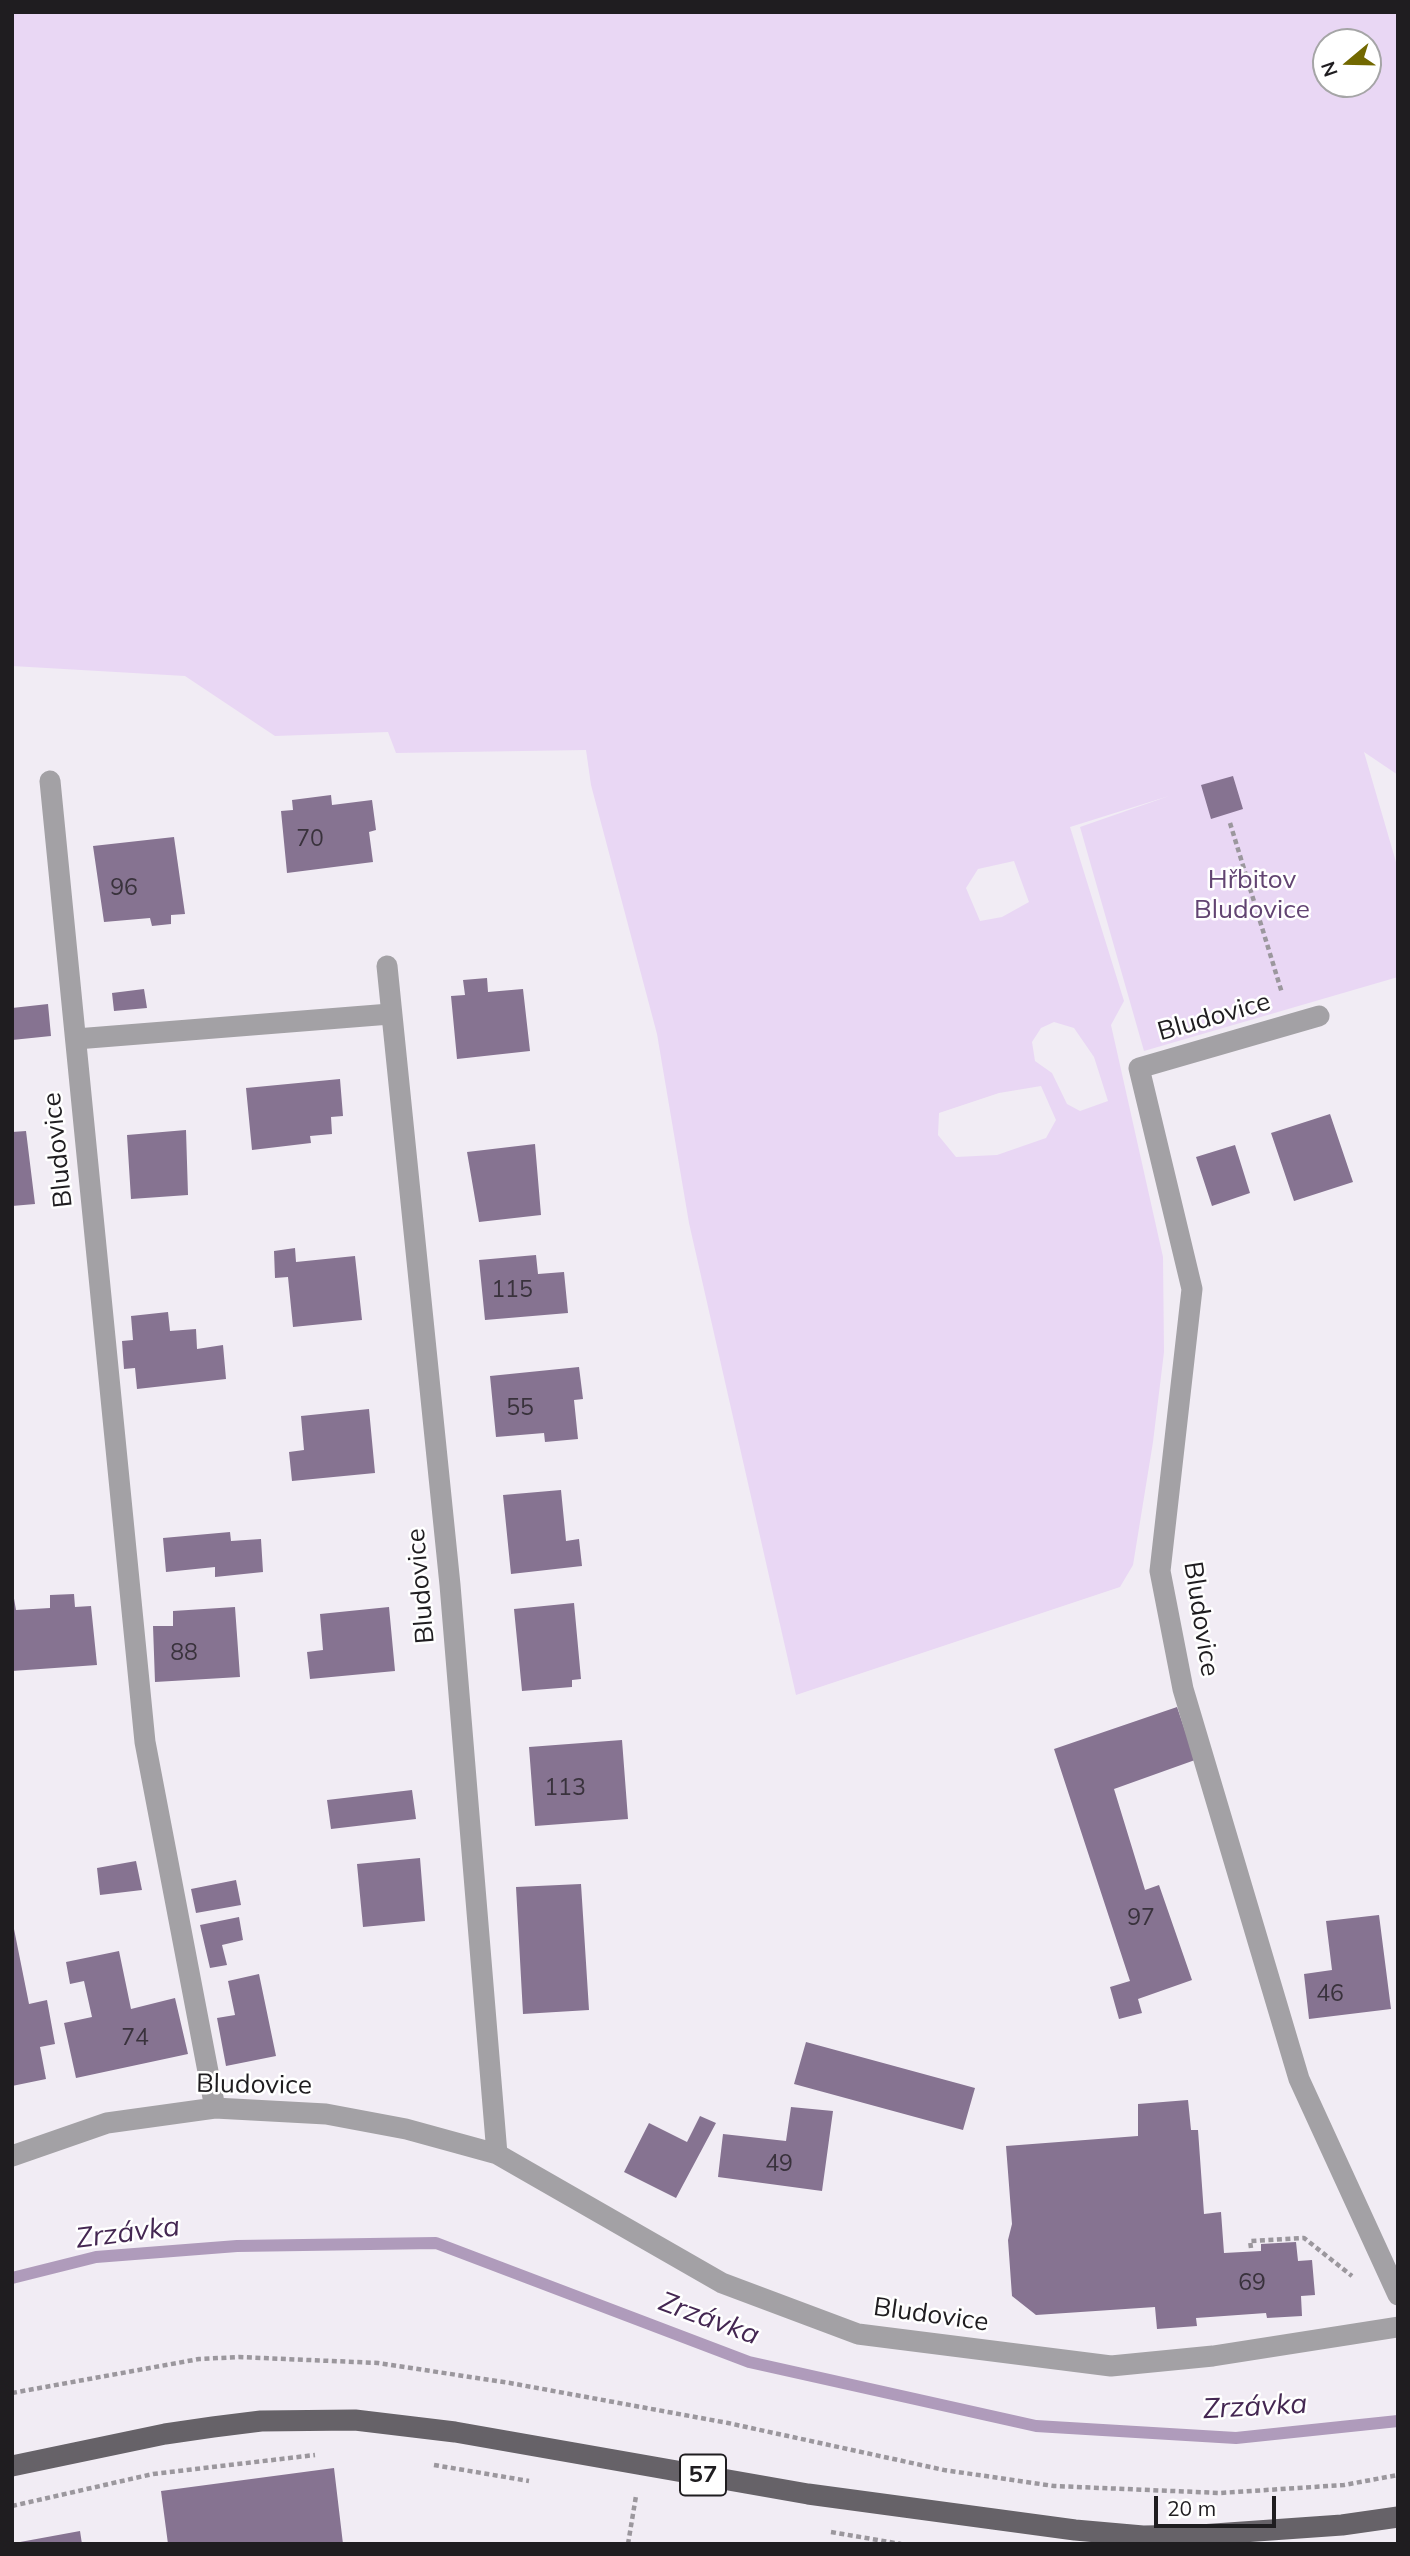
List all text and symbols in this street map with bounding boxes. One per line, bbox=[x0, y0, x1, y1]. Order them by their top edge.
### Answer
north arrow bbox=[1312, 28, 1382, 98]
text: N bbox=[1315, 58, 1343, 80]
house number: 70 bbox=[296, 825, 324, 853]
park label: Hřbitov Bludovice bbox=[1194, 864, 1310, 926]
house number: 96 bbox=[110, 874, 138, 902]
street label: Bludovice bbox=[1154, 986, 1274, 1048]
street label: Bludovice bbox=[36, 1091, 80, 1209]
house number: 115 bbox=[491, 1276, 533, 1304]
house number: 55 bbox=[506, 1394, 534, 1422]
street label: Bludovice bbox=[400, 1527, 442, 1645]
street label: Bludovice bbox=[1177, 1559, 1225, 1679]
house number: 88 bbox=[170, 1639, 198, 1667]
house number: 113 bbox=[544, 1774, 586, 1802]
house number: 97 bbox=[1127, 1904, 1155, 1932]
house number: 46 bbox=[1316, 1980, 1344, 2008]
house number: 74 bbox=[121, 2024, 149, 2052]
street label: Bludovice bbox=[196, 2068, 312, 2102]
house number: 49 bbox=[765, 2150, 793, 2178]
water label: Zrzávka bbox=[74, 2210, 182, 2256]
house number: 69 bbox=[1238, 2269, 1266, 2297]
water label: Zrzávka bbox=[654, 2285, 764, 2353]
street label: Bludovice bbox=[871, 2291, 991, 2339]
water label: Zrzávka bbox=[1202, 2387, 1308, 2427]
road number: 57 bbox=[680, 2454, 726, 2496]
scale bar bbox=[1158, 2482, 1280, 2526]
text: 20 m bbox=[1167, 2495, 1216, 2521]

